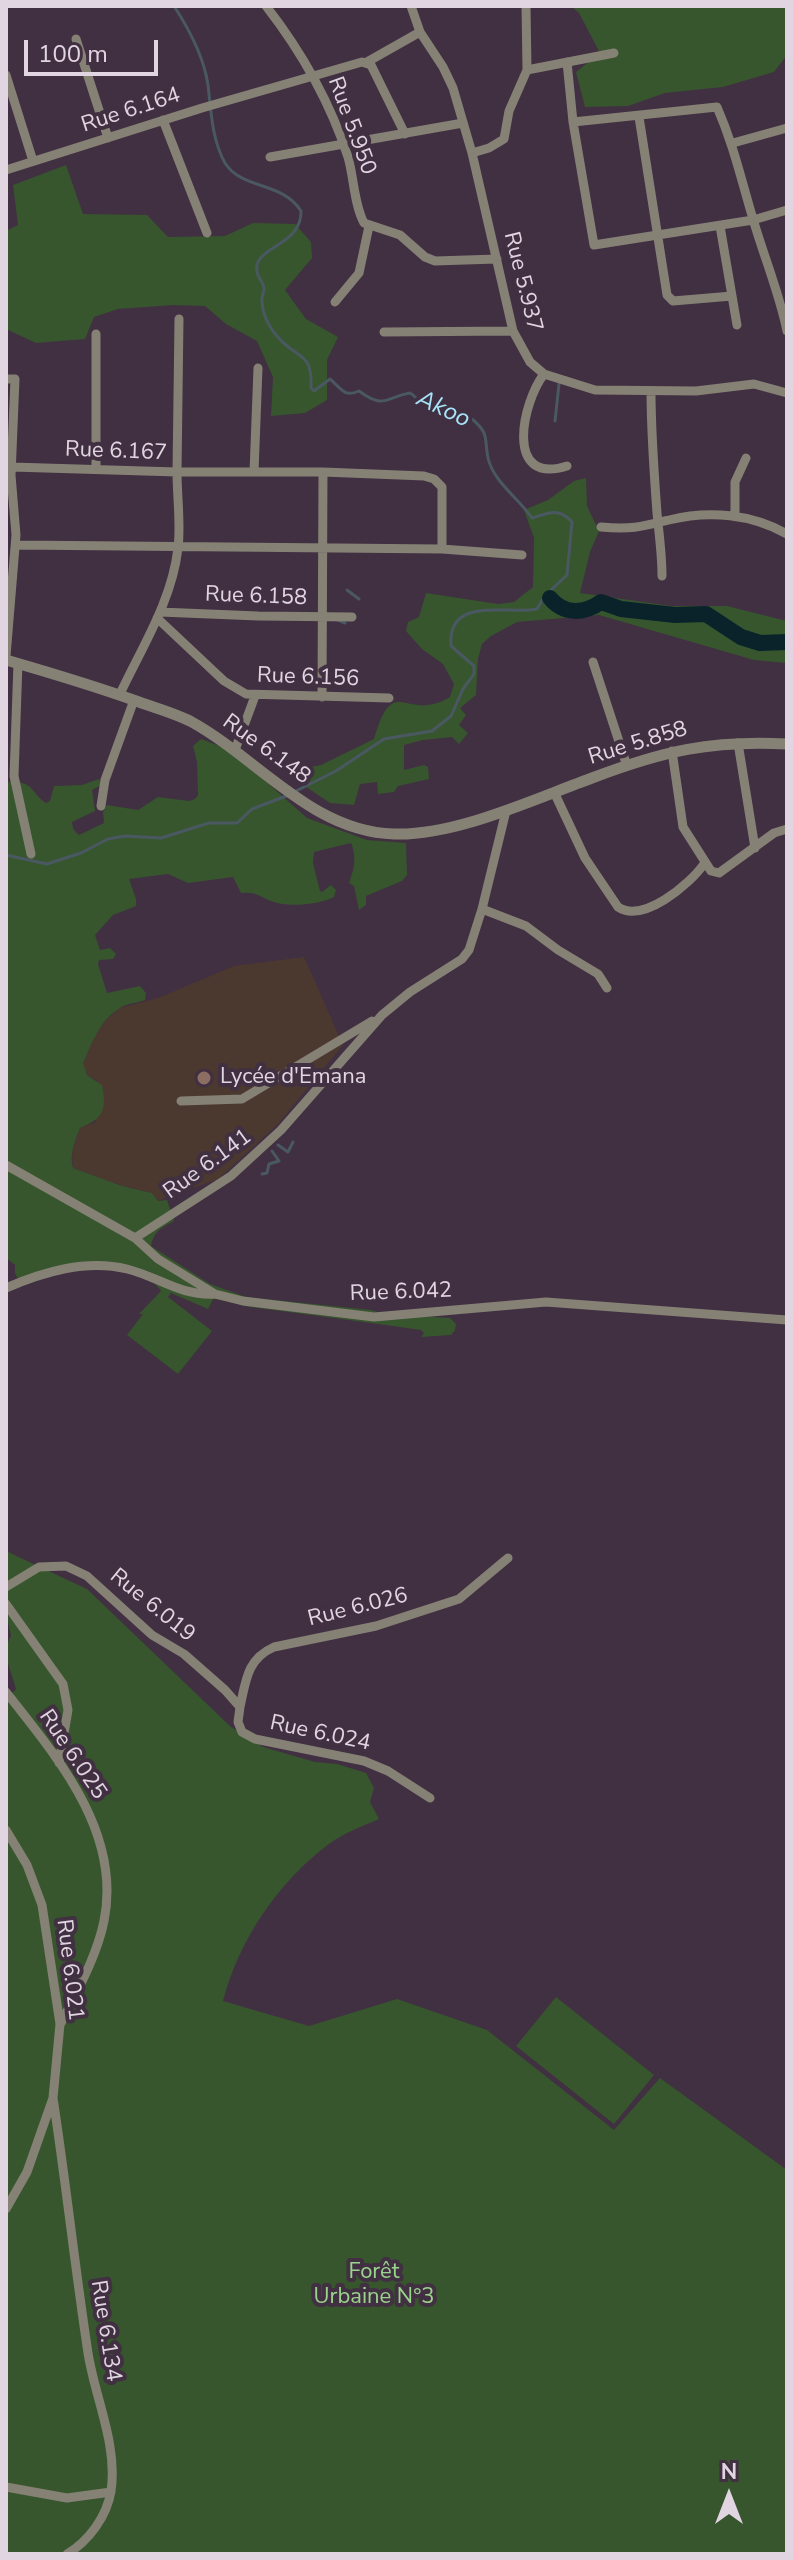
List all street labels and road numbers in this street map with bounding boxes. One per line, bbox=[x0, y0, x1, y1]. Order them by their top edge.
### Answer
street label: Rue 5.950 bbox=[321, 73, 381, 179]
street label: Rue 6.164 bbox=[78, 83, 184, 139]
street label: Rue 5.937 bbox=[497, 229, 547, 335]
street label: Rue 6.167 bbox=[64, 437, 168, 467]
street label: Rue 6.158 bbox=[204, 582, 308, 612]
street label: Rue 6.156 bbox=[256, 663, 360, 693]
street label: Rue 6.148 bbox=[217, 709, 315, 791]
street label: Rue 5.858 bbox=[585, 716, 691, 772]
street label: Rue 6.141 bbox=[159, 1124, 257, 1206]
street label: Rue 6.042 bbox=[349, 1278, 453, 1308]
street label: Rue 6.019 bbox=[104, 1564, 200, 1648]
street label: Rue 6.026 bbox=[305, 1583, 411, 1633]
street label: Rue 6.025 bbox=[32, 1705, 112, 1805]
street label: Rue 6.024 bbox=[267, 1710, 373, 1758]
street label: Rue 6.021 bbox=[50, 1918, 88, 2022]
street label: Rue 6.134 bbox=[84, 2278, 126, 2384]

